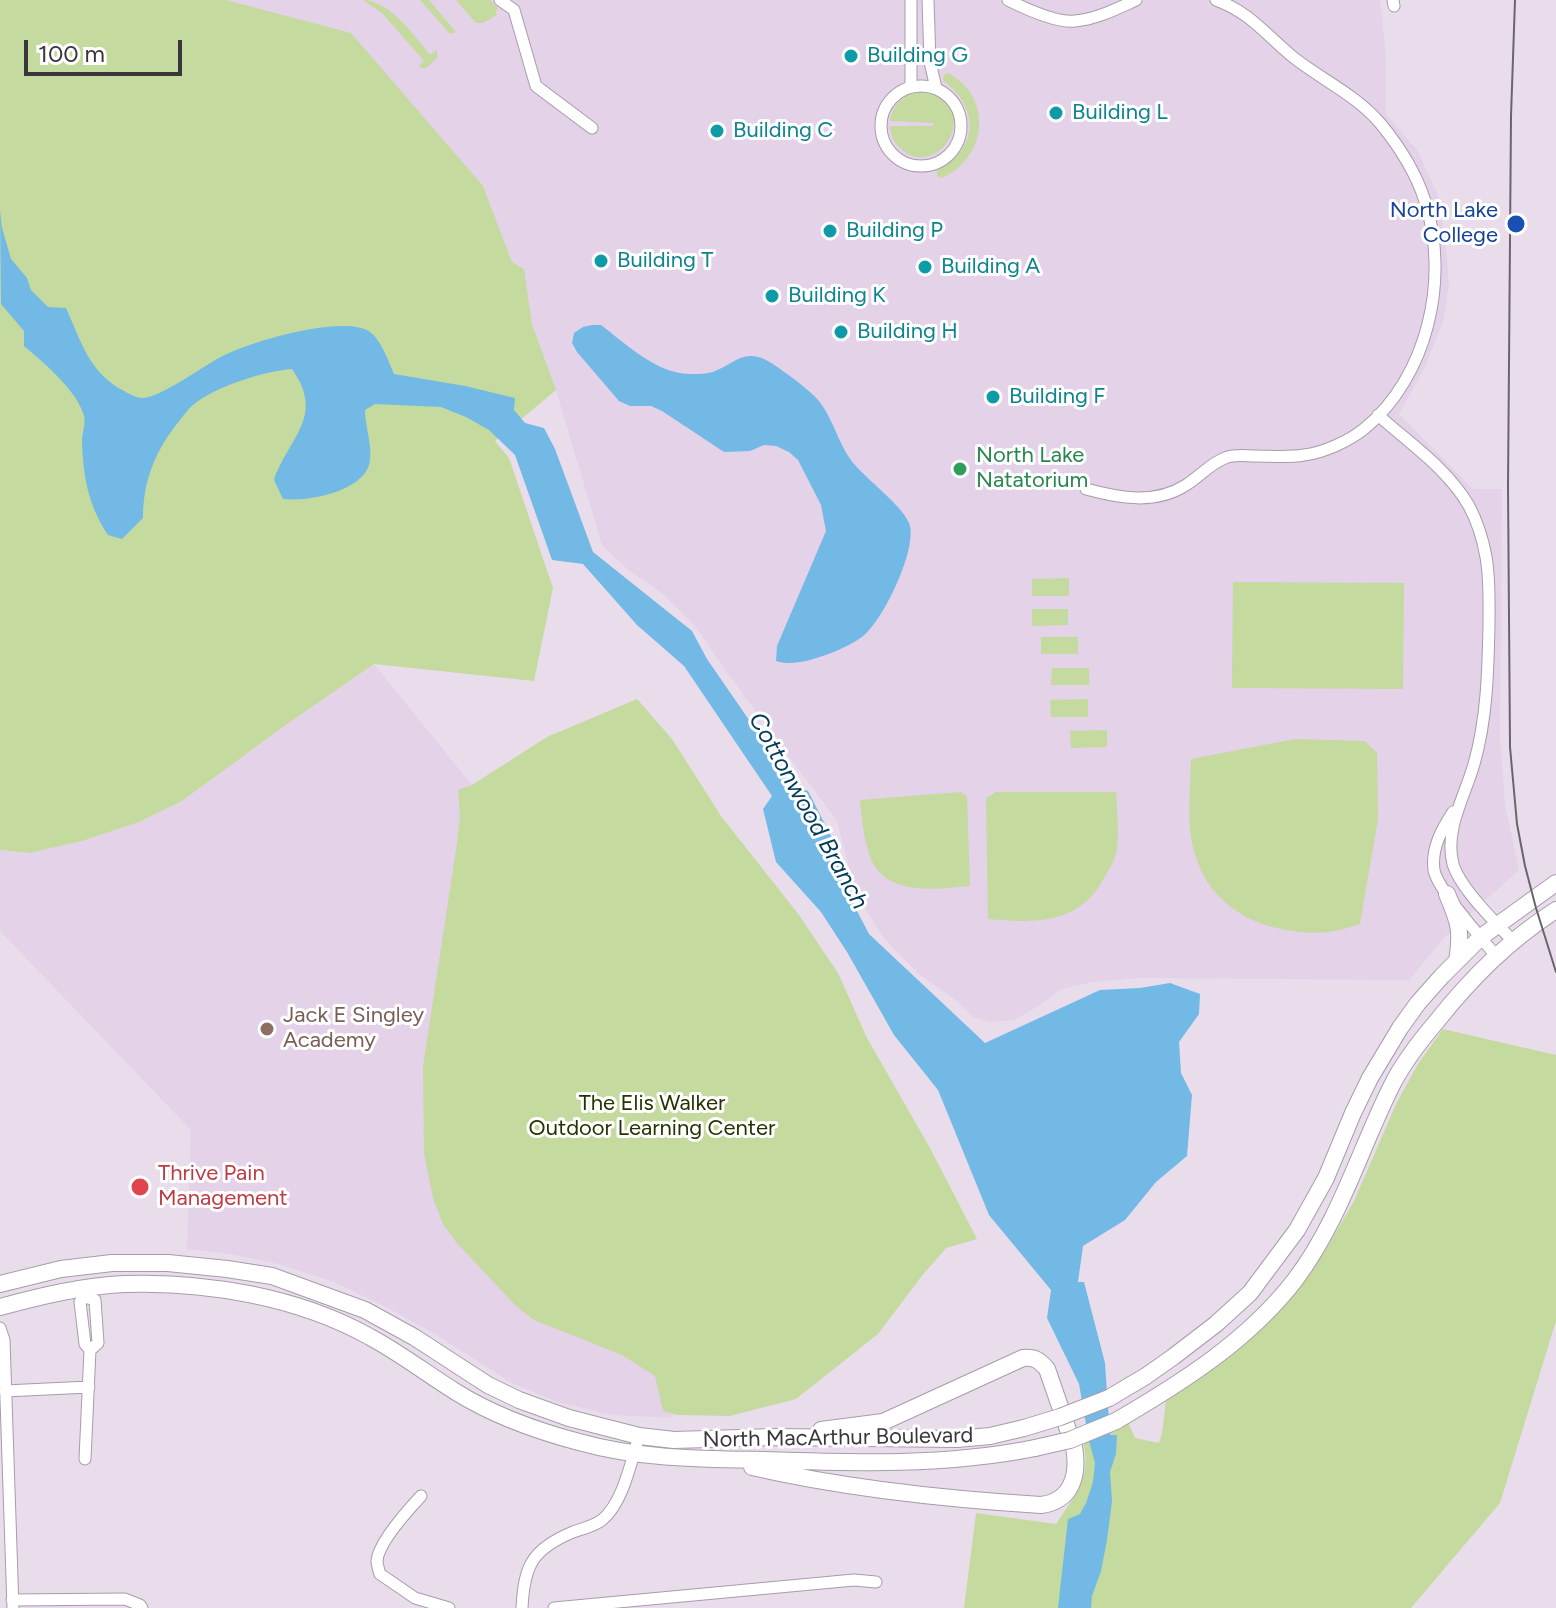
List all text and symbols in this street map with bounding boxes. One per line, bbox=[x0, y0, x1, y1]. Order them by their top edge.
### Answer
scale bar bbox=[28, 24, 186, 74]
text: 100 m bbox=[38, 39, 105, 68]
place label: Building G bbox=[867, 43, 968, 69]
marker: Building G bbox=[842, 47, 860, 65]
place label: Building L bbox=[1072, 100, 1168, 126]
marker: Building L bbox=[1047, 104, 1065, 122]
place label: Building C bbox=[733, 118, 833, 144]
marker: Building C bbox=[708, 122, 726, 140]
place label: North Lake College bbox=[1390, 198, 1498, 250]
marker: North Lake College bbox=[1505, 213, 1527, 235]
place label: Building P bbox=[846, 218, 943, 244]
marker: Building P bbox=[821, 222, 839, 240]
place label: Building T bbox=[617, 248, 713, 274]
marker: Building T bbox=[592, 252, 610, 270]
place label: Building A bbox=[941, 254, 1040, 280]
marker: Building A bbox=[916, 258, 934, 276]
place label: Building K bbox=[788, 283, 886, 309]
marker: Building K bbox=[763, 287, 781, 305]
place label: Building H bbox=[857, 319, 958, 345]
marker: Building H bbox=[832, 323, 850, 341]
place label: Building F bbox=[1009, 384, 1105, 410]
marker: Building F bbox=[984, 388, 1002, 406]
place label: North Lake Natatorium bbox=[976, 443, 1088, 494]
marker: North Lake Natatorium bbox=[951, 460, 969, 478]
water label: Cottonwood Branch bbox=[742, 708, 874, 914]
place label: Jack E Singley Academy bbox=[283, 1003, 424, 1054]
marker: Jack E Singley Academy bbox=[258, 1020, 276, 1038]
park label: The Elis Walker Outdoor Learning Center bbox=[529, 1091, 775, 1142]
place label: Thrive Pain Management bbox=[158, 1161, 288, 1212]
marker: Thrive Pain Management bbox=[129, 1176, 151, 1198]
street label: North MacArthur Boulevard bbox=[702, 1422, 974, 1454]

